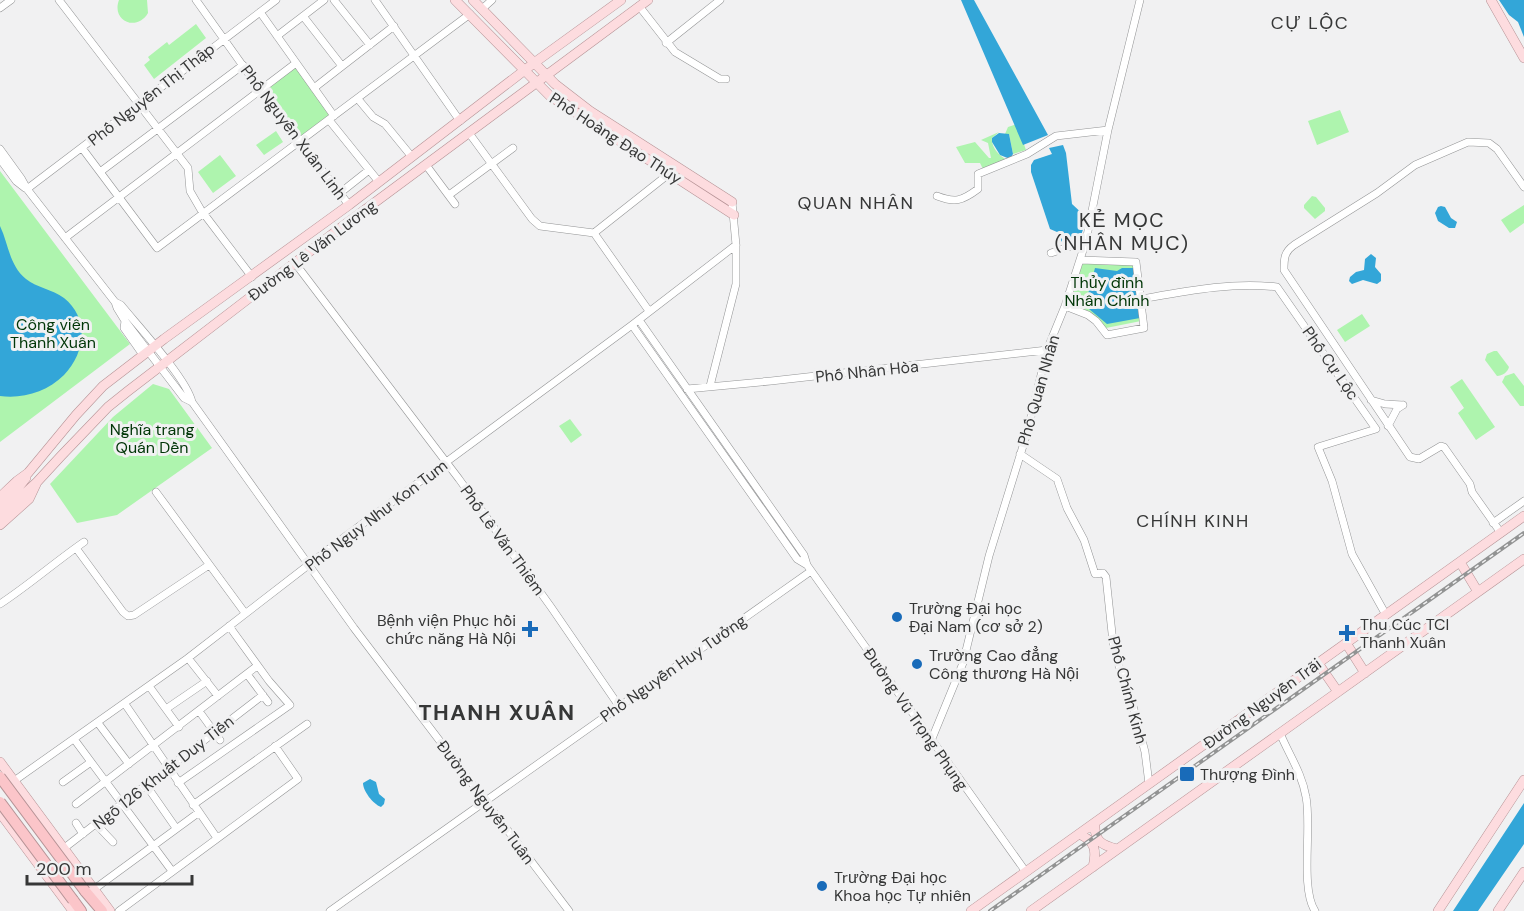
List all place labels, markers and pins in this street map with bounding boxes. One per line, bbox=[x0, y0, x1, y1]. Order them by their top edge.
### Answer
place label: Trường Đại học Đại Nam (cơ sở 2) bbox=[909, 598, 1043, 637]
place label: Bệnh viện Phục hồi chức năng Hà Nội bbox=[377, 610, 516, 649]
marker: Trường Đại học Đại Nam (cơ sở 2) bbox=[890, 610, 904, 624]
place label: Thu Cúc TCI Thanh Xuân bbox=[1360, 614, 1449, 653]
marker: Bệnh viện Phục hồi chức năng Hà Nội bbox=[521, 620, 539, 638]
marker: Thu Cúc TCI Thanh Xuân bbox=[1338, 624, 1356, 642]
place label: Trường Cao đẳng Công thương Hà Nội bbox=[929, 645, 1079, 684]
marker: Trường Cao đẳng Công thương Hà Nội bbox=[910, 657, 924, 671]
place label: Thượng Đình bbox=[1200, 764, 1295, 785]
marker: Thượng Đình bbox=[1178, 765, 1196, 783]
place label: Trường Đại học Khoa học Tự nhiên bbox=[834, 867, 971, 906]
marker: Trường Đại học Khoa học Tự nhiên bbox=[815, 879, 829, 893]

